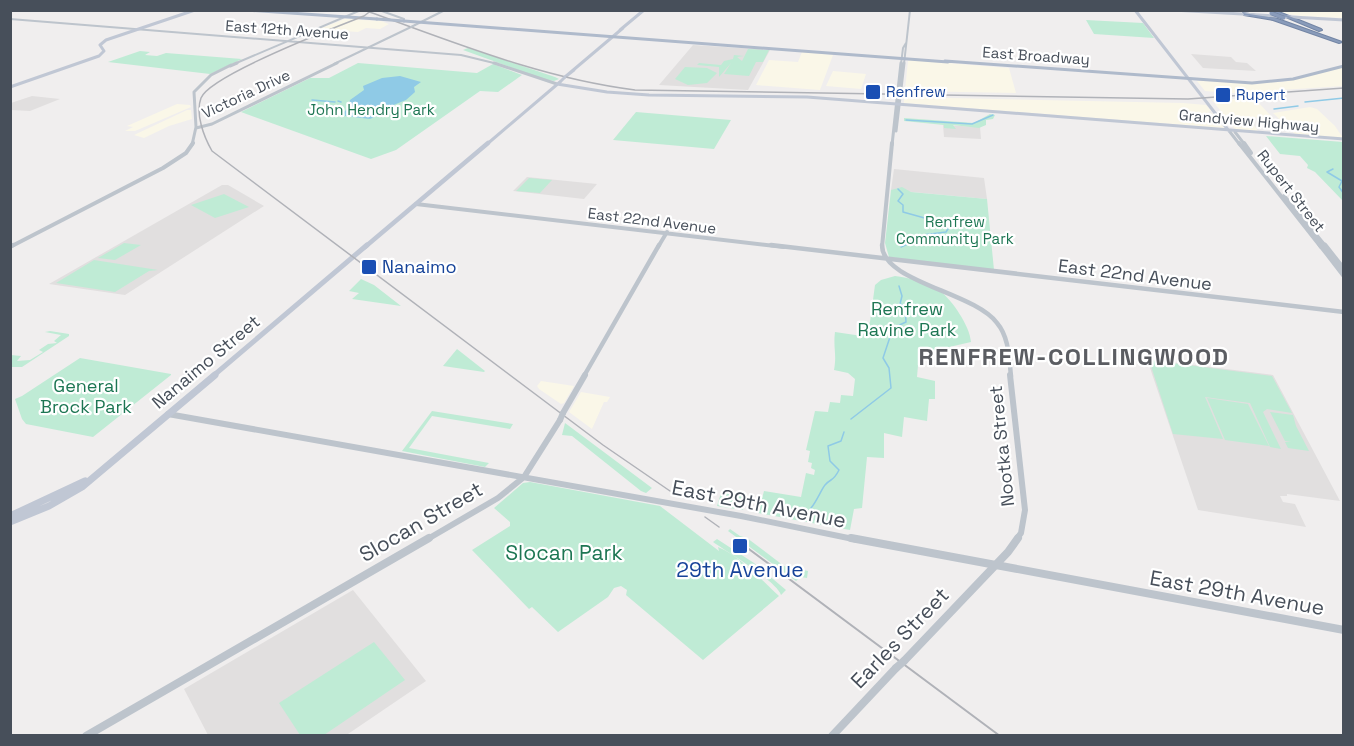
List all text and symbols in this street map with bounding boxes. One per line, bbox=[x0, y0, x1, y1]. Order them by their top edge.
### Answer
street label: East 12th Avenue bbox=[225, 16, 349, 43]
street label: East Broadway bbox=[982, 42, 1090, 69]
street label: Victoria Drive bbox=[199, 65, 293, 122]
place label: Renfrew bbox=[886, 82, 946, 101]
marker: Renfrew bbox=[864, 83, 882, 101]
place label: Rupert bbox=[1236, 85, 1286, 104]
marker: Rupert bbox=[1214, 86, 1232, 104]
park label: John Hendry Park bbox=[307, 100, 435, 119]
street label: Grandview Highway bbox=[1178, 105, 1320, 136]
street label: Rupert Street bbox=[1253, 146, 1330, 236]
street label: East 22nd Avenue bbox=[587, 203, 717, 238]
park label: Renfrew Community Park bbox=[896, 212, 1014, 248]
street label: East 22nd Avenue bbox=[1057, 254, 1213, 295]
place label: Nanaimo bbox=[382, 255, 457, 278]
marker: Nanaimo bbox=[360, 258, 378, 276]
park label: Renfrew Ravine Park bbox=[857, 297, 957, 341]
street label: Nanaimo Street bbox=[147, 310, 265, 414]
district label: RENFREW-COLLINGWOOD bbox=[918, 341, 1230, 372]
park label: General Brock Park bbox=[40, 374, 132, 418]
street label: Nootka Street bbox=[984, 384, 1019, 508]
street label: East 29th Avenue bbox=[670, 473, 849, 534]
street label: Slocan Street bbox=[354, 475, 487, 568]
marker: 29th Avenue bbox=[731, 537, 749, 555]
park label: Slocan Park bbox=[505, 539, 623, 566]
place label: 29th Avenue bbox=[676, 556, 804, 583]
street label: East 29th Avenue bbox=[1148, 564, 1327, 621]
street label: Earles Street bbox=[845, 582, 955, 694]

